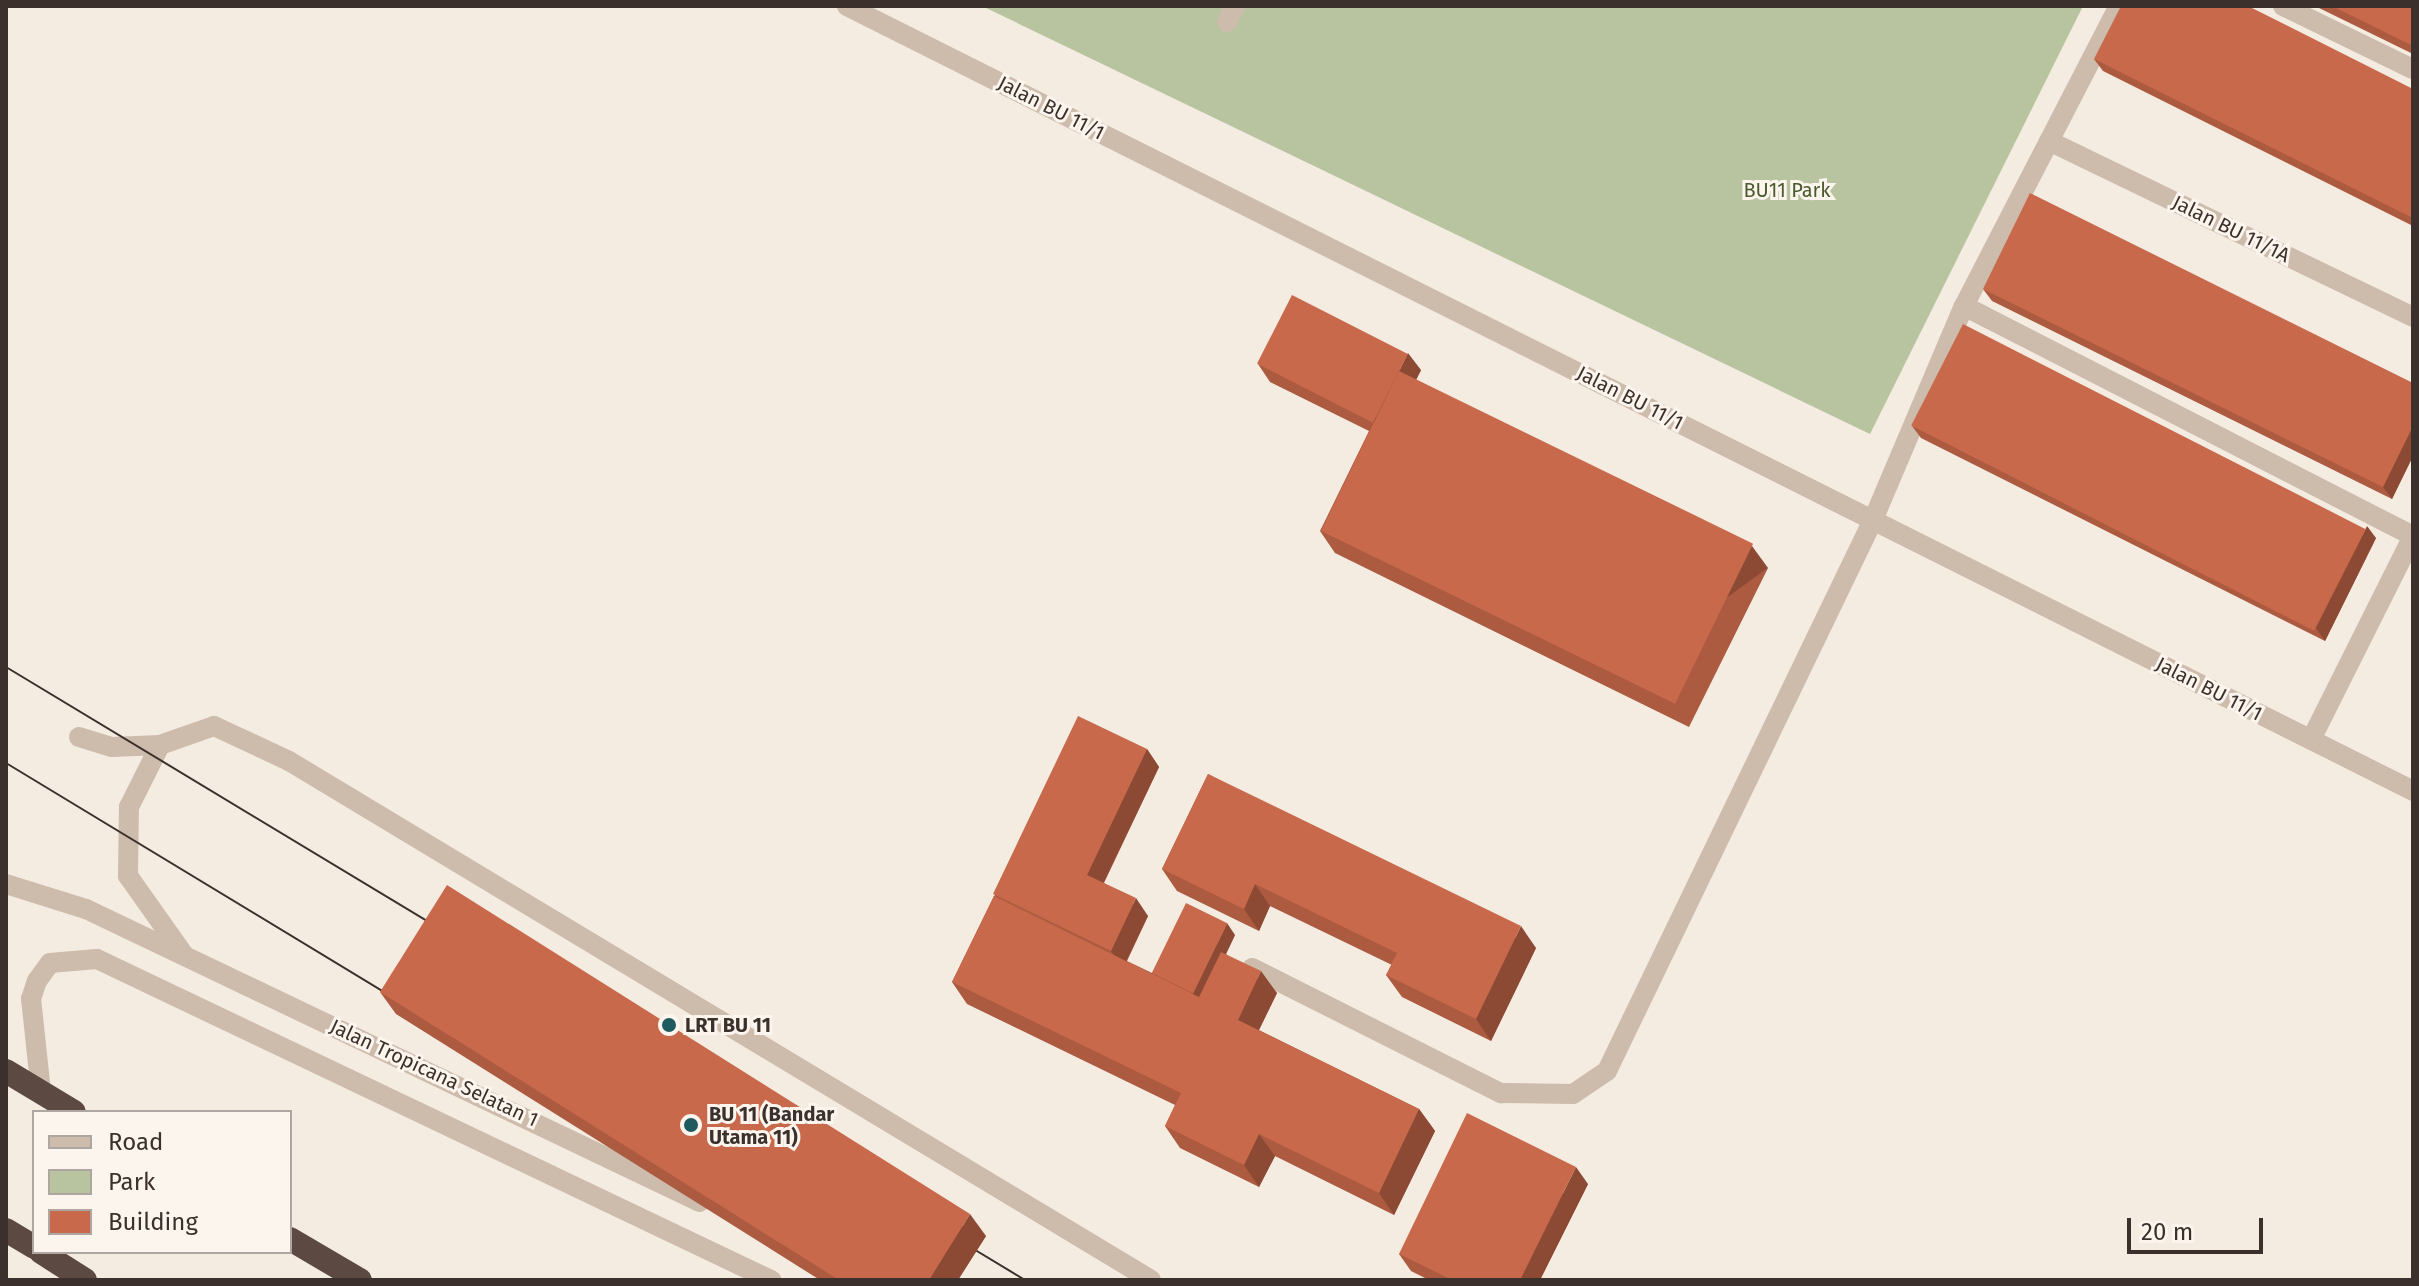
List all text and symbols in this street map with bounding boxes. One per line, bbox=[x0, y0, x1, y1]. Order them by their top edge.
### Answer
street label: Jalan BU 11/1 bbox=[994, 71, 1108, 145]
park label: BU11 Park bbox=[1743, 178, 1831, 202]
street label: Jalan BU 11/1A bbox=[2168, 190, 2294, 268]
street label: Jalan BU 11/1 bbox=[1573, 361, 1687, 435]
street label: Jalan BU 11/1 bbox=[2152, 652, 2266, 726]
place label: LRT BU 11 bbox=[685, 1013, 771, 1037]
street label: Jalan Tropicana Selatan 1 bbox=[326, 1014, 542, 1132]
marker: LRT BU 11 bbox=[660, 1016, 678, 1034]
place label: BU 11 (Bandar Utama 11) bbox=[709, 1102, 834, 1149]
legend bbox=[32, 1110, 292, 1254]
marker: BU 11 (Bandar Utama 11) bbox=[680, 1114, 702, 1136]
text: Road bbox=[108, 1128, 163, 1156]
text: Park bbox=[108, 1168, 155, 1196]
scale bar bbox=[2131, 1202, 2267, 1252]
text: Building bbox=[108, 1208, 198, 1236]
text: 20 m bbox=[2141, 1218, 2193, 1246]

